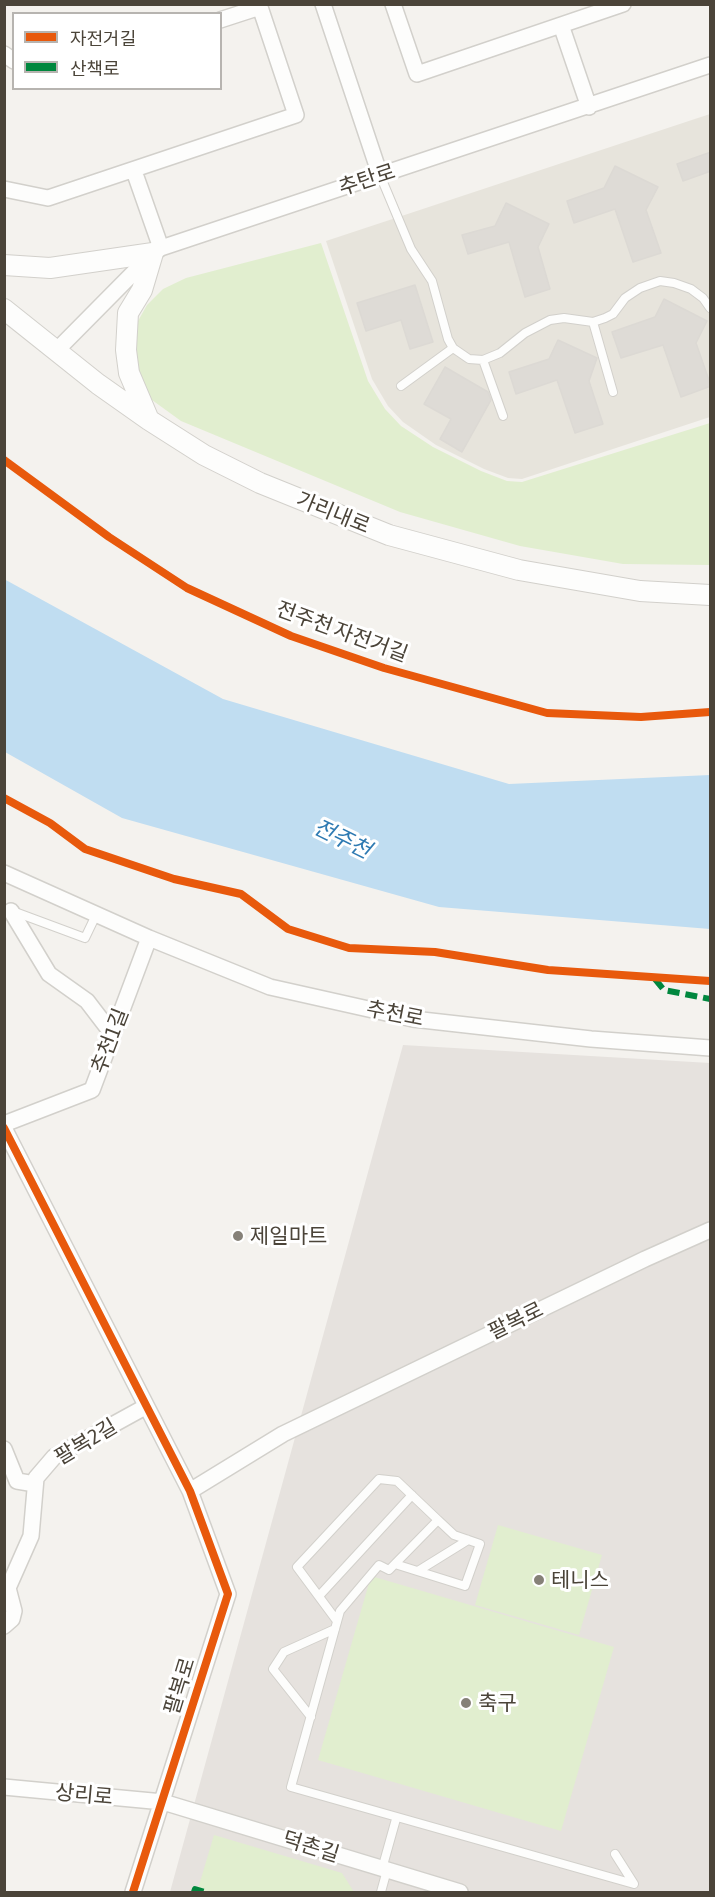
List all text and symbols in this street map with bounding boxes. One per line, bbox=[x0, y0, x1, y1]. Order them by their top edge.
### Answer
legend bbox=[12, 12, 222, 90]
text: 자전거길 bbox=[70, 28, 136, 49]
text: 산책로 bbox=[70, 58, 120, 79]
street label: 추탄로 bbox=[336, 159, 398, 201]
street label: 가리내로 bbox=[292, 487, 374, 539]
street label: 전주천 자전거길 bbox=[273, 597, 411, 667]
water label: 전주천 bbox=[309, 814, 375, 864]
street label: 추천로 bbox=[364, 996, 426, 1032]
street label: 추천1길 bbox=[86, 1005, 134, 1077]
place label: 제일마트 bbox=[250, 1223, 327, 1249]
marker: 제일마트 bbox=[231, 1229, 245, 1243]
street label: 팔복로 bbox=[484, 1297, 548, 1345]
street label: 팔복2길 bbox=[50, 1414, 122, 1470]
place label: 테니스 bbox=[551, 1567, 609, 1593]
marker: 테니스 bbox=[532, 1573, 546, 1587]
street label: 팔복로 bbox=[159, 1655, 201, 1717]
place label: 축구 bbox=[478, 1690, 517, 1716]
marker: 축구 bbox=[459, 1696, 473, 1710]
street label: 상리로 bbox=[54, 1780, 114, 1810]
street label: 덕촌길 bbox=[280, 1826, 342, 1868]

